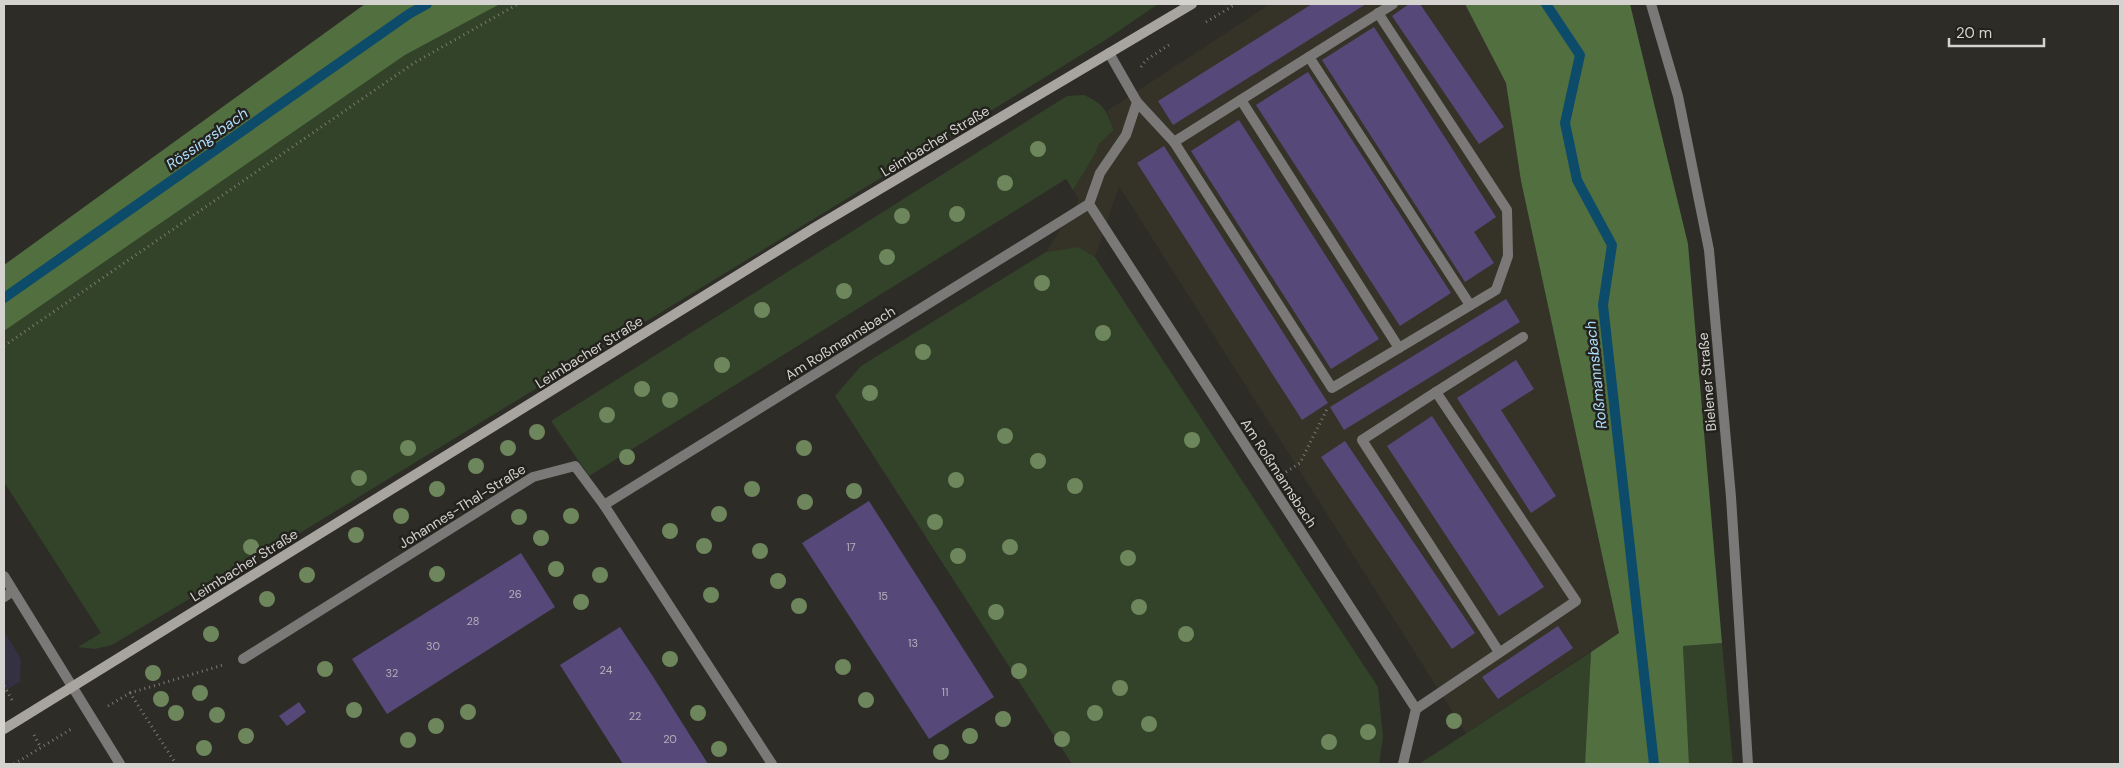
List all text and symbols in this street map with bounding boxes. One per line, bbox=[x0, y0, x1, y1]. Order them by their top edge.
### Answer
scale bar bbox=[1949, 15, 2044, 47]
text: 20 m bbox=[1956, 23, 1992, 43]
street label: Leimbacher Straße bbox=[877, 101, 993, 181]
water label: Rössingsbach bbox=[162, 103, 252, 175]
street label: Am Roßmannsbach bbox=[782, 302, 898, 384]
street label: Leimbacher Straße bbox=[532, 312, 646, 392]
water label: Roßmannsbach bbox=[1580, 320, 1612, 430]
street label: Bielener Straße bbox=[1694, 332, 1720, 432]
street label: Am Roßmannsbach bbox=[1237, 415, 1321, 531]
street label: Johannes-Thal-Straße bbox=[395, 460, 529, 552]
street label: Leimbacher Straße bbox=[187, 525, 301, 605]
house number: 17 bbox=[846, 540, 856, 554]
house number: 26 bbox=[508, 587, 522, 601]
house number: 15 bbox=[878, 589, 888, 603]
house number: 28 bbox=[467, 614, 479, 628]
house number: 13 bbox=[908, 636, 918, 650]
house number: 30 bbox=[426, 639, 440, 653]
house number: 24 bbox=[600, 663, 613, 677]
house number: 32 bbox=[386, 666, 398, 680]
house number: 11 bbox=[942, 685, 948, 699]
house number: 22 bbox=[629, 709, 641, 723]
house number: 20 bbox=[663, 732, 677, 746]

